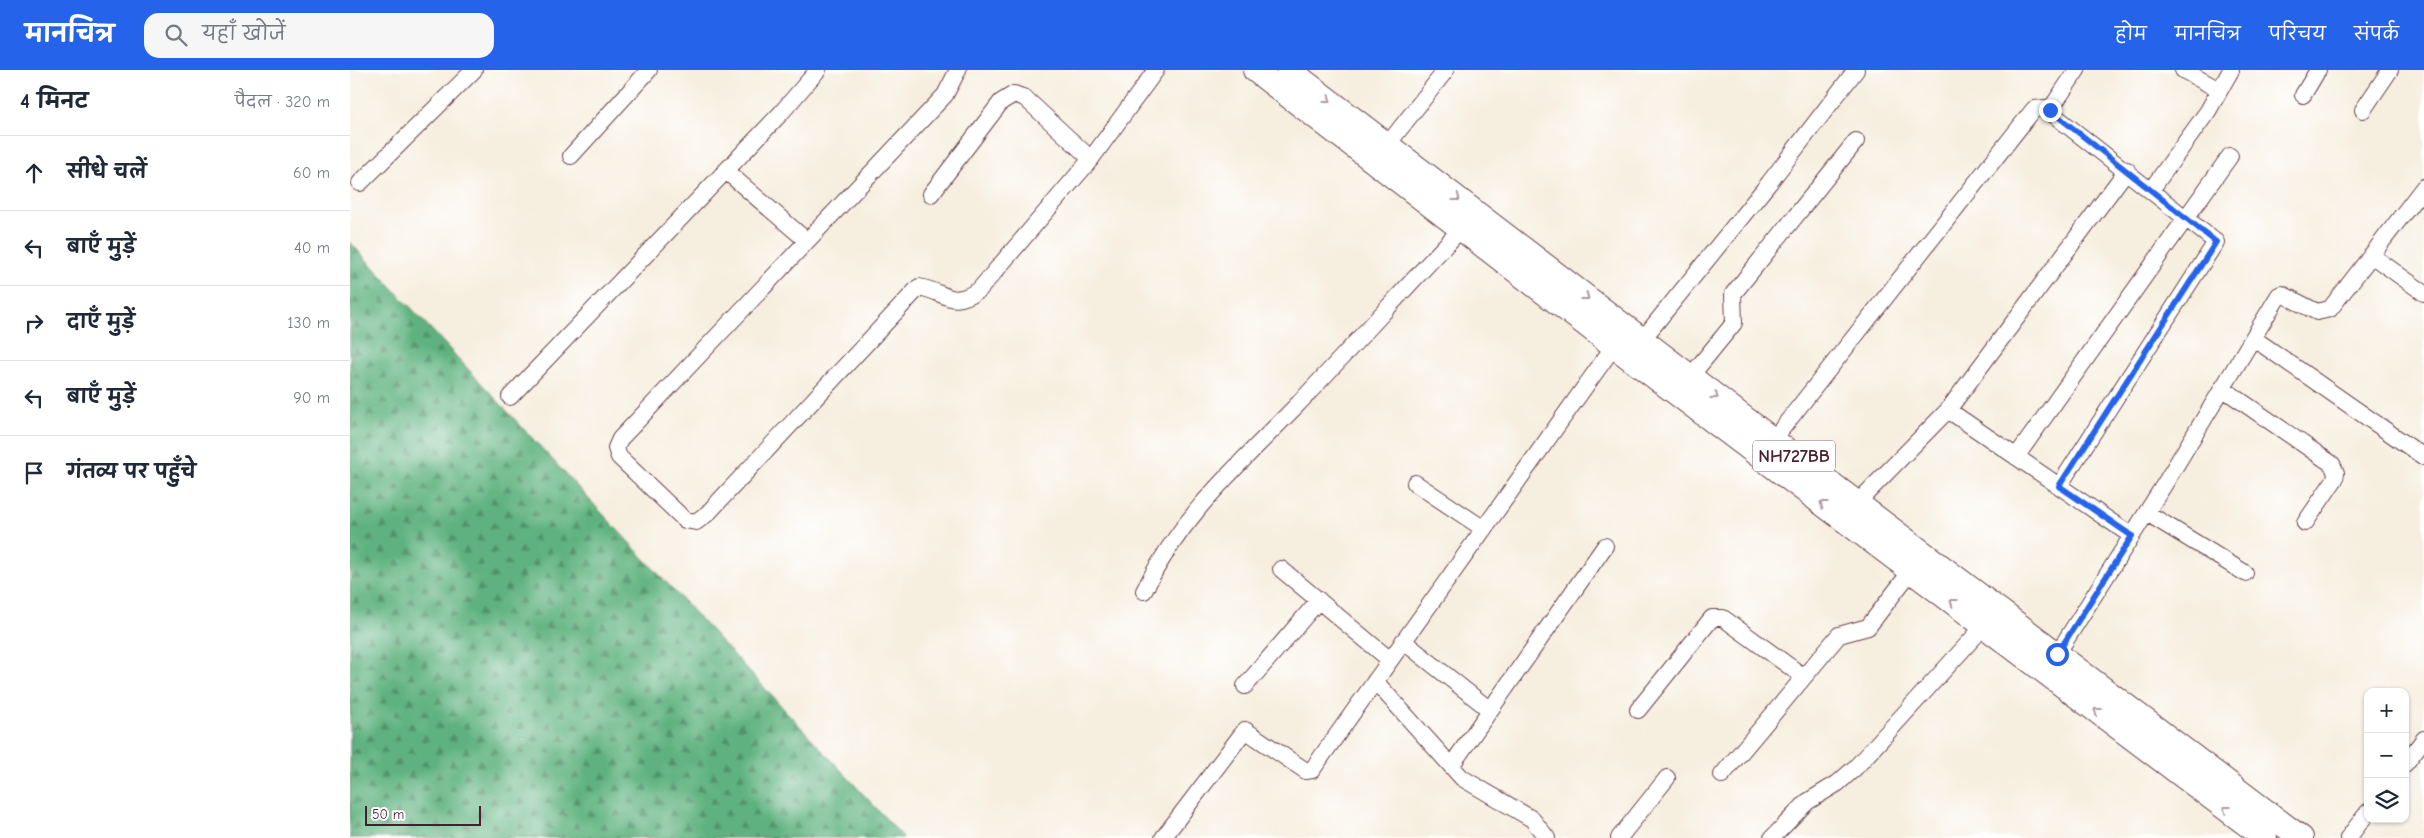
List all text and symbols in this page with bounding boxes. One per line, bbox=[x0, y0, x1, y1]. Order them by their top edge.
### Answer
search box bbox=[144, 13, 494, 58]
text: मानचित्र bbox=[25, 20, 114, 48]
icon: search bbox=[162, 21, 190, 49]
text: यहाँ खोजें bbox=[202, 23, 285, 45]
text: होम bbox=[2115, 24, 2147, 45]
text: मानचित्र bbox=[2175, 24, 2241, 45]
text: परिचय bbox=[2269, 24, 2326, 45]
text: संपर्क bbox=[2354, 24, 2399, 45]
text: 4 मिनट bbox=[20, 89, 88, 113]
text: पैदल · 320 m bbox=[235, 93, 330, 111]
one-way arrow bbox=[1322, 94, 1331, 102]
route end bbox=[2039, 99, 2062, 122]
icon: ahead bbox=[20, 159, 48, 187]
text: सीधे चलें bbox=[67, 161, 147, 183]
text: 60 m bbox=[293, 164, 330, 182]
one-way arrow bbox=[1451, 193, 1460, 201]
icon: left bbox=[20, 234, 48, 262]
text: बाएँ मुड़ें bbox=[67, 236, 136, 258]
text: 40 m bbox=[294, 239, 330, 257]
one-way arrow bbox=[1580, 291, 1590, 300]
icon: right bbox=[20, 309, 48, 337]
text: दाएँ मुड़ें bbox=[67, 311, 135, 333]
text: 130 m bbox=[287, 314, 330, 332]
icon: left bbox=[20, 384, 48, 412]
text: बाएँ मुड़ें bbox=[67, 386, 136, 408]
text: 90 m bbox=[293, 389, 330, 407]
one-way arrow bbox=[1709, 390, 1718, 398]
road number: NH727BB bbox=[1753, 441, 1835, 472]
icon: arrive bbox=[20, 459, 48, 487]
text: गंतव्य पर पहुँचे bbox=[67, 461, 196, 483]
one-way arrow bbox=[1820, 502, 1829, 510]
one-way arrow bbox=[1950, 600, 1959, 608]
route start bbox=[2046, 643, 2069, 666]
map controls bbox=[2364, 688, 2409, 823]
button: + bbox=[2364, 688, 2409, 733]
one-way arrow bbox=[2093, 708, 2103, 717]
button: − bbox=[2364, 733, 2409, 778]
button: layers bbox=[2364, 778, 2409, 823]
scale bar bbox=[365, 803, 481, 826]
text: 50 m bbox=[372, 806, 404, 823]
one-way arrow bbox=[2223, 806, 2232, 814]

